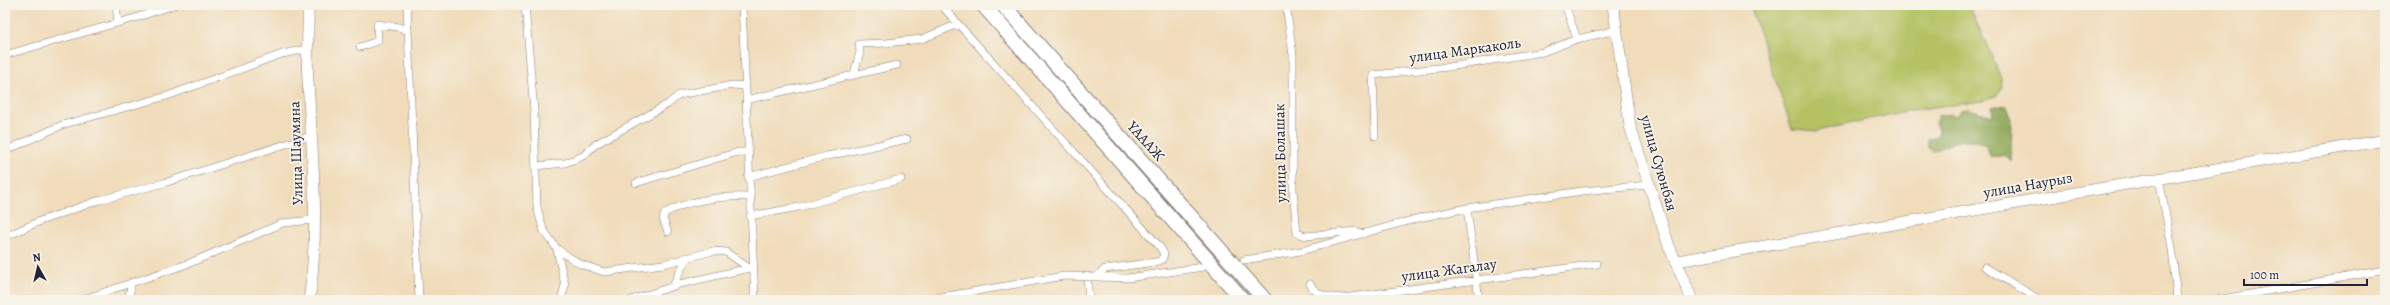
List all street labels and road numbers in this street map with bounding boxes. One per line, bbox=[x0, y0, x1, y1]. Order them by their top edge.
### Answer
street label: улица Маркаколь bbox=[1407, 32, 1522, 68]
street label: Улица Шаумяна bbox=[284, 100, 308, 205]
street label: улица Болашак bbox=[1269, 103, 1291, 204]
street label: улица Суюнбая bbox=[1635, 112, 1682, 213]
street label: ҮАААЖ bbox=[1122, 116, 1169, 165]
street label: улица Наурыз bbox=[1981, 167, 2074, 203]
street label: улица Жагалау bbox=[1399, 253, 1498, 287]

